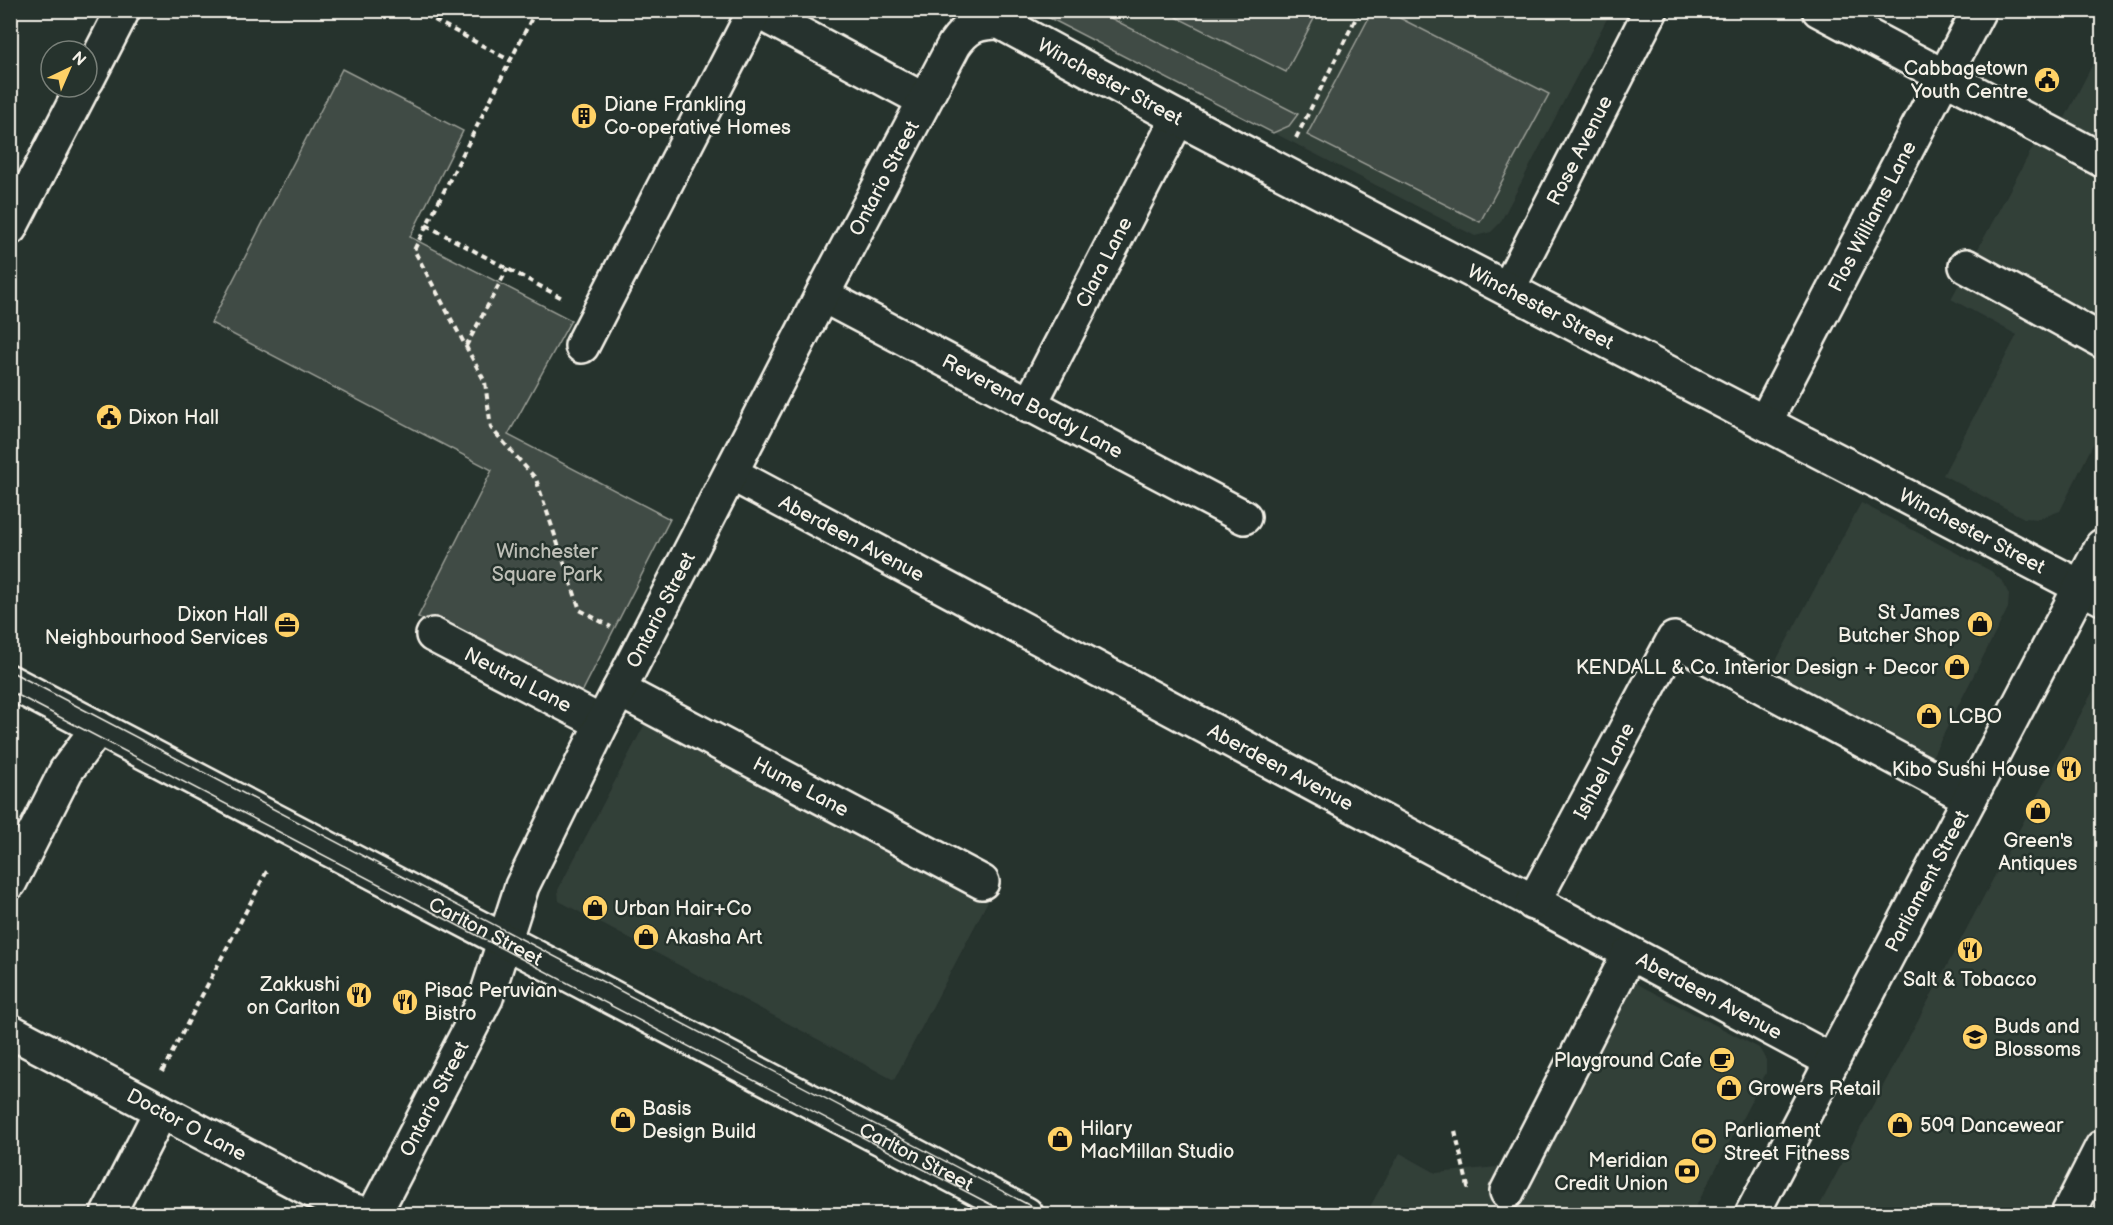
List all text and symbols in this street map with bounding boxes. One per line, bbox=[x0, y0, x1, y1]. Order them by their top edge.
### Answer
street label: Winchester Street bbox=[1033, 33, 1186, 131]
north arrow bbox=[39, 39, 99, 99]
text: N bbox=[67, 48, 89, 70]
place label: Cabbagetown Youth Centre bbox=[1904, 57, 2028, 104]
public building icon: Cabbagetown Youth Centre bbox=[2032, 65, 2062, 95]
street label: Rose Avenue bbox=[1542, 92, 1618, 209]
place label: Diane Frankling Co-operative Homes bbox=[604, 93, 791, 140]
building icon: Diane Frankling Co-operative Homes bbox=[569, 101, 599, 131]
street label: Ontario Street bbox=[844, 117, 925, 240]
street label: Flos Williams Lane bbox=[1824, 137, 1922, 296]
street label: Clara Lane bbox=[1071, 213, 1138, 312]
street label: Winchester Street bbox=[1463, 260, 1618, 355]
street label: Reverend Boddy Lane bbox=[938, 349, 1127, 464]
public building icon: Dixon Hall bbox=[94, 402, 124, 432]
place label: Dixon Hall bbox=[128, 406, 219, 430]
street label: Winchester Street bbox=[1895, 484, 2049, 579]
street label: Aberdeen Avenue bbox=[775, 490, 928, 588]
park label: Winchester Square Park bbox=[492, 540, 602, 587]
street label: Ontario Street bbox=[622, 548, 701, 672]
place label: St James Butcher Shop bbox=[1838, 601, 1960, 648]
place label: Dixon Hall Neighbourhood Services bbox=[45, 603, 268, 650]
shop icon: St James Butcher Shop bbox=[1965, 609, 1995, 639]
office icon: Dixon Hall Neighbourhood Services bbox=[272, 610, 302, 640]
street label: Neutral Lane bbox=[460, 642, 576, 718]
shop icon: KENDALL & Co. Interior Design + Decor bbox=[1942, 652, 1972, 682]
place label: KENDALL & Co. Interior Design + Decor bbox=[1576, 656, 1939, 680]
shop icon: LCBO bbox=[1914, 701, 1944, 731]
place label: LCBO bbox=[1948, 705, 2002, 729]
street label: Aberdeen Avenue bbox=[1203, 719, 1357, 816]
street label: Ishbel Lane bbox=[1569, 719, 1640, 823]
street label: Hume Lane bbox=[749, 752, 853, 822]
restaurant icon: Kibo Sushi House bbox=[2054, 754, 2084, 784]
place label: Kibo Sushi House bbox=[1892, 758, 2050, 782]
shop icon: Green's Antiques bbox=[2023, 796, 2053, 826]
street label: Parliament Street bbox=[1880, 806, 1974, 956]
place label: Green's Antiques bbox=[1999, 829, 2078, 876]
street label: Carlton Street bbox=[424, 892, 546, 972]
shop icon: Urban Hair+Co bbox=[580, 893, 610, 923]
place label: Urban Hair+Co bbox=[614, 897, 752, 921]
shop icon: Akasha Art bbox=[631, 922, 661, 952]
place label: Akasha Art bbox=[666, 926, 762, 950]
restaurant icon: Salt & Tobacco bbox=[1955, 935, 1985, 965]
street label: Aberdeen Avenue bbox=[1632, 948, 1786, 1045]
place label: Salt & Tobacco bbox=[1903, 968, 2037, 992]
place label: Zakkushi on Carlton bbox=[247, 973, 340, 1020]
place label: Pisac Peruvian Bistro bbox=[424, 979, 557, 1026]
restaurant icon: Zakkushi on Carlton bbox=[344, 980, 374, 1010]
restaurant icon: Pisac Peruvian Bistro bbox=[390, 987, 420, 1017]
place label: Buds and Blossoms bbox=[1994, 1015, 2081, 1062]
school or university icon: Buds and Blossoms bbox=[1960, 1022, 1990, 1052]
street label: Ontario Street bbox=[395, 1037, 475, 1161]
cafe icon: Playground Cafe bbox=[1707, 1045, 1737, 1075]
place label: Playground Cafe bbox=[1554, 1049, 1702, 1073]
shop icon: Growers Retail bbox=[1714, 1073, 1744, 1103]
place label: Growers Retail bbox=[1748, 1077, 1881, 1101]
street label: Doctor O Lane bbox=[122, 1084, 250, 1167]
place label: Basis Design Build bbox=[642, 1097, 756, 1144]
shop icon: Basis Design Build bbox=[608, 1105, 638, 1135]
shop icon: 509 Dancewear bbox=[1885, 1110, 1915, 1140]
place label: 509 Dancewear bbox=[1920, 1114, 2064, 1138]
place label: Hilary MacMillan Studio bbox=[1080, 1117, 1234, 1164]
street label: Carlton Street bbox=[855, 1118, 977, 1197]
place label: Parliament Street Fitness bbox=[1724, 1119, 1850, 1166]
shop icon: Hilary MacMillan Studio bbox=[1045, 1124, 1075, 1154]
sports icon: Parliament Street Fitness bbox=[1689, 1126, 1719, 1156]
place label: Meridian Credit Union bbox=[1554, 1149, 1668, 1196]
bank icon: Meridian Credit Union bbox=[1672, 1156, 1702, 1186]

